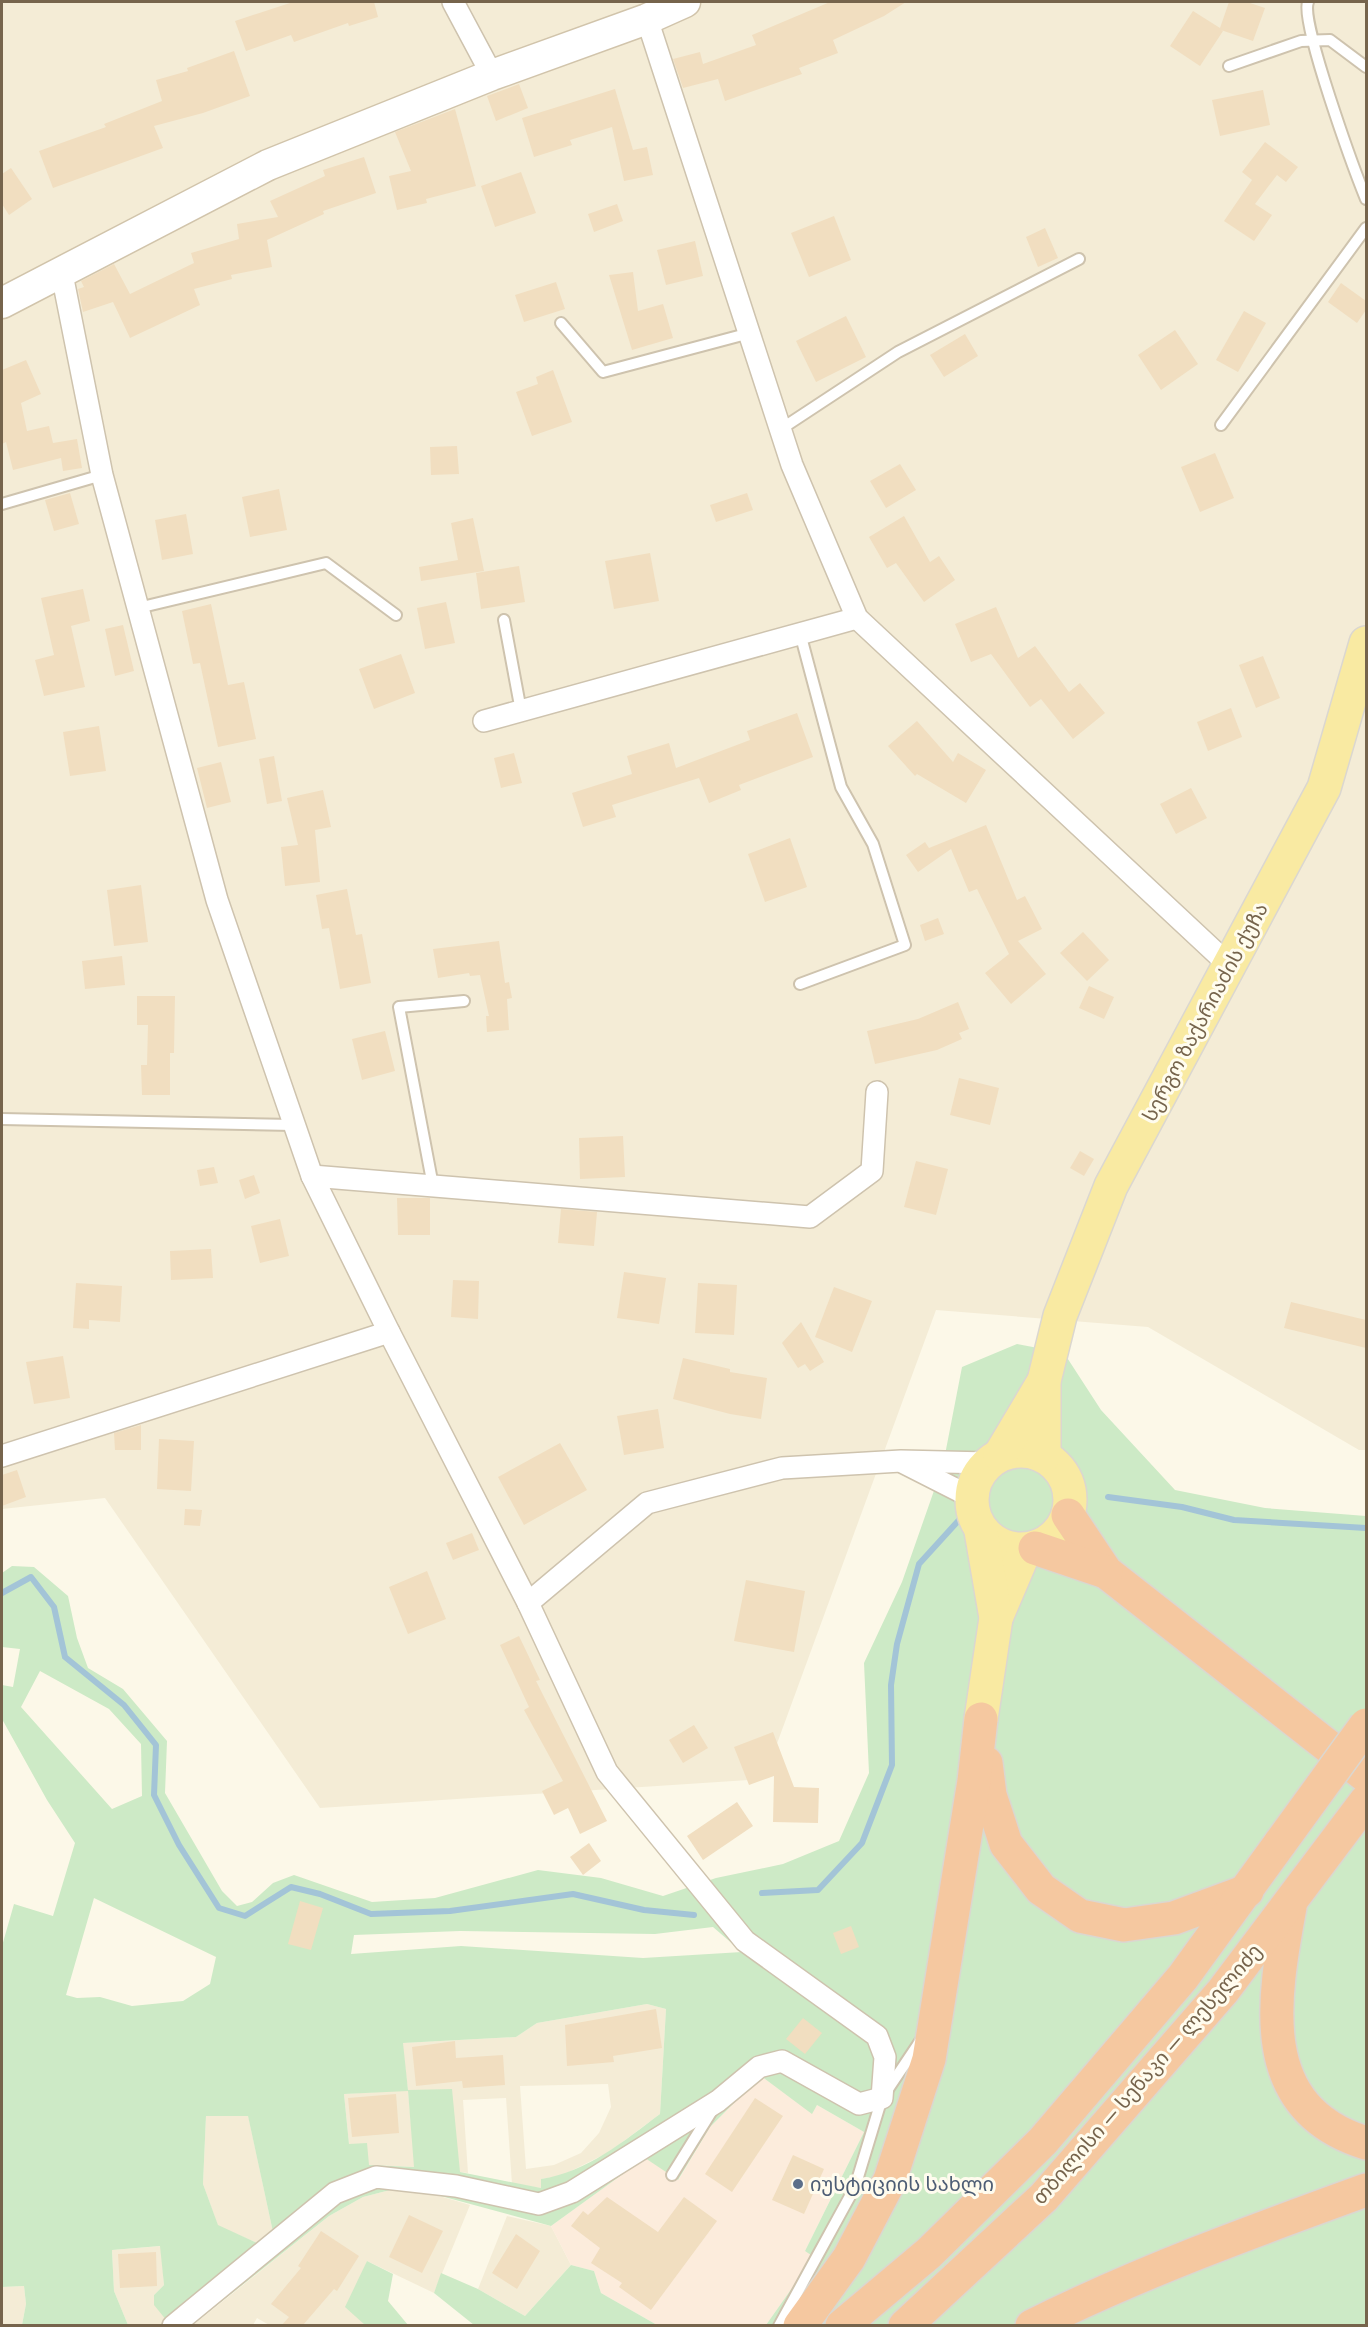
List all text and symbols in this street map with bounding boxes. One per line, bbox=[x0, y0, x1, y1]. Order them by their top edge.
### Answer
street label: სერგო ზაქარიაძის ქუჩა bbox=[1138, 899, 1274, 1126]
street label: თბილისი — სენაკი — ლესელიძე bbox=[1028, 1940, 1267, 2210]
place label: იუსტიციის სახლი bbox=[810, 2173, 994, 2197]
marker: იუსტიციის სახლი bbox=[791, 2177, 805, 2191]

